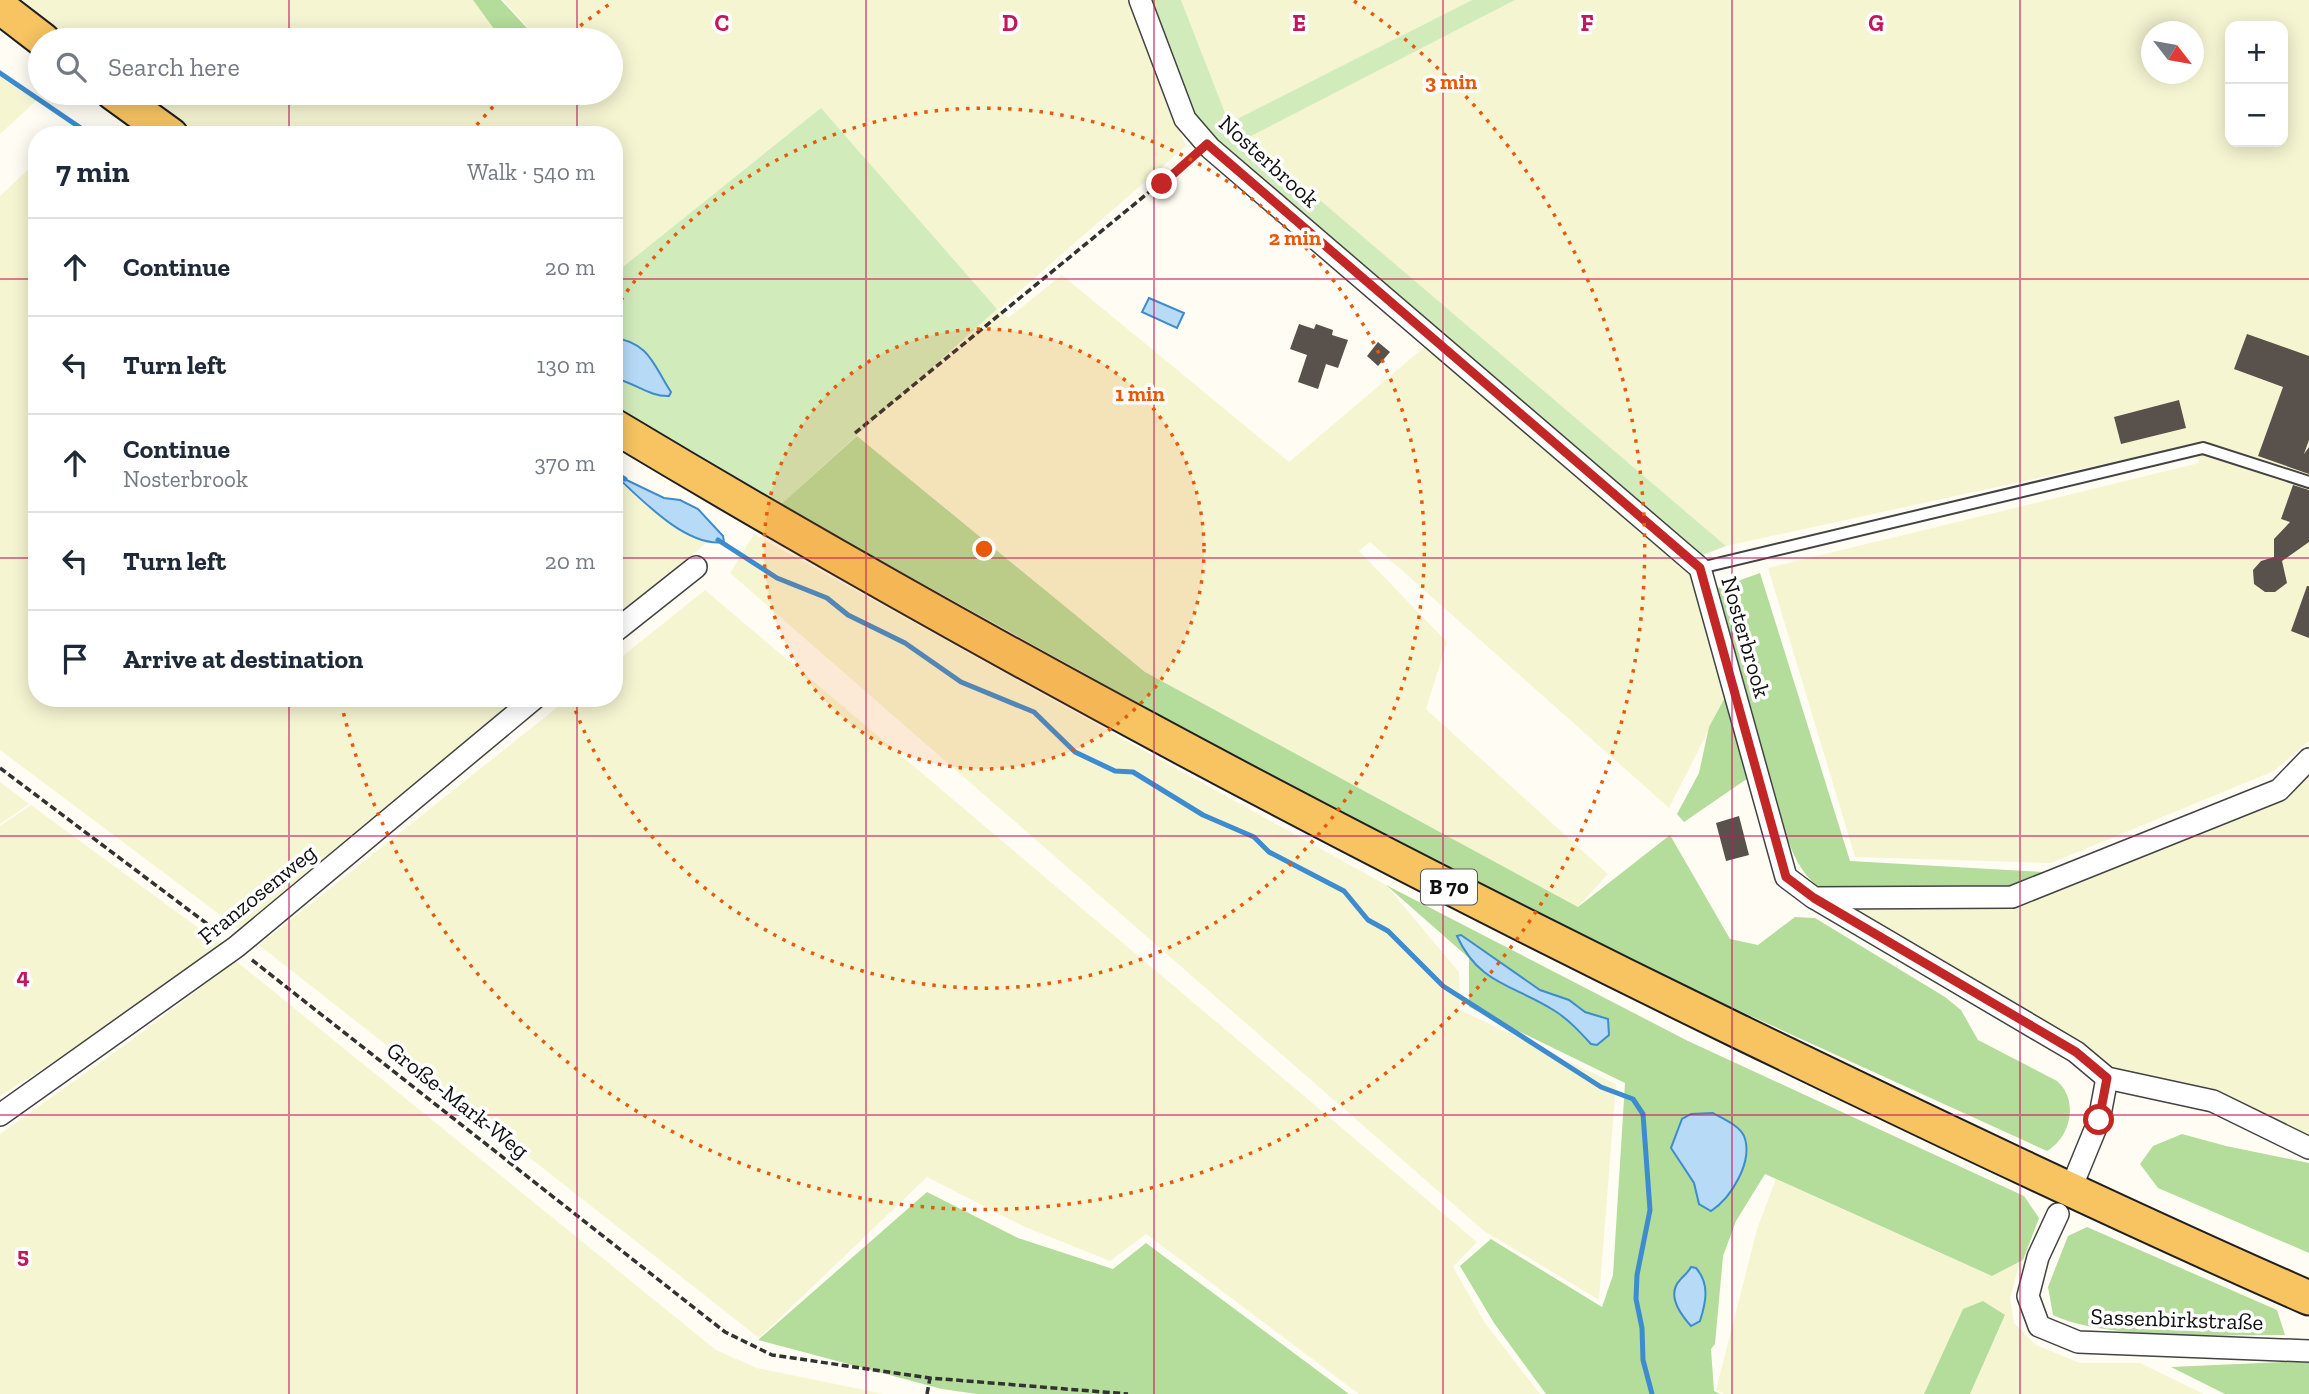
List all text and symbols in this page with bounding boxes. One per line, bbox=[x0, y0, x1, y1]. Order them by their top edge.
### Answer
text: C bbox=[715, 9, 729, 37]
text: D bbox=[1002, 9, 1018, 37]
text: E bbox=[1292, 9, 1306, 37]
text: F bbox=[1580, 9, 1594, 37]
text: G bbox=[1868, 9, 1884, 37]
north arrow bbox=[2141, 21, 2204, 84]
map controls bbox=[2225, 21, 2288, 147]
button: + bbox=[2225, 21, 2288, 84]
search box bbox=[28, 28, 623, 105]
icon: search bbox=[52, 48, 90, 86]
text: Search here bbox=[108, 51, 240, 83]
text: 3 min bbox=[1425, 69, 1478, 94]
button: − bbox=[2225, 84, 2288, 147]
street label: Nosterbrook bbox=[1213, 109, 1325, 213]
text: 7 min bbox=[56, 154, 130, 190]
text: Walk · 540 m bbox=[467, 158, 595, 186]
route end bbox=[1146, 168, 1177, 199]
text: 2 min bbox=[1269, 225, 1322, 250]
icon: ahead bbox=[56, 248, 94, 286]
text: Continue bbox=[123, 251, 230, 283]
text: 20 m bbox=[545, 253, 595, 281]
icon: left bbox=[56, 346, 94, 384]
text: Turn left bbox=[123, 349, 226, 381]
text: 130 m bbox=[537, 351, 595, 379]
text: 1 min bbox=[1115, 381, 1165, 406]
text: Continue bbox=[123, 433, 230, 465]
icon: ahead bbox=[56, 444, 94, 482]
text: 370 m bbox=[535, 449, 595, 477]
text: Nosterbrook bbox=[123, 465, 248, 493]
centre of rings bbox=[972, 537, 996, 561]
icon: left bbox=[56, 542, 94, 580]
text: Turn left bbox=[123, 545, 226, 577]
text: 20 m bbox=[545, 547, 595, 575]
street label: Nosterbrook bbox=[1715, 573, 1777, 701]
icon: arrive bbox=[56, 640, 94, 678]
text: Arrive at destination bbox=[123, 643, 363, 675]
street label: Franzosenweg bbox=[192, 838, 322, 950]
road number: B 70 bbox=[1421, 870, 1477, 904]
text: 4 bbox=[16, 962, 30, 990]
street label: Große-Mark-Weg bbox=[381, 1036, 535, 1165]
route start bbox=[2083, 1104, 2114, 1135]
text: 5 bbox=[17, 1241, 29, 1269]
street label: Sassenbirkstraße bbox=[2090, 1302, 2264, 1336]

